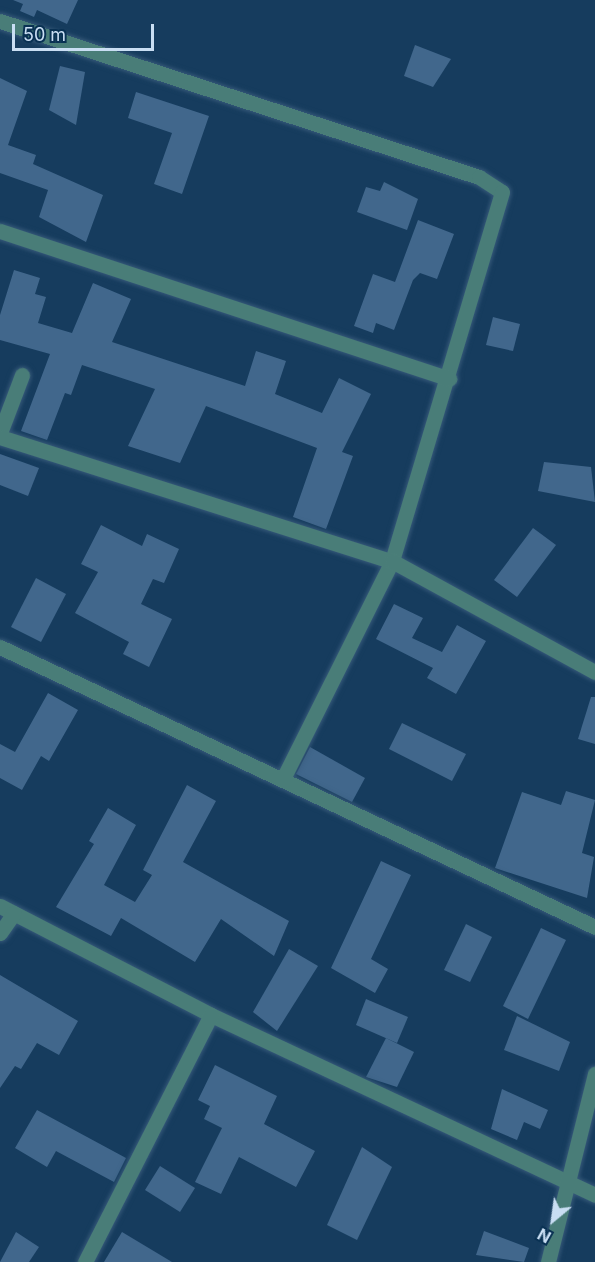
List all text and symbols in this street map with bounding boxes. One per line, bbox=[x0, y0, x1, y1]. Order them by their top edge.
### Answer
scale bar bbox=[15, 12, 158, 50]
text: 50 m bbox=[23, 24, 66, 45]
north arrow bbox=[523, 1190, 583, 1250]
text: N bbox=[534, 1224, 554, 1247]

